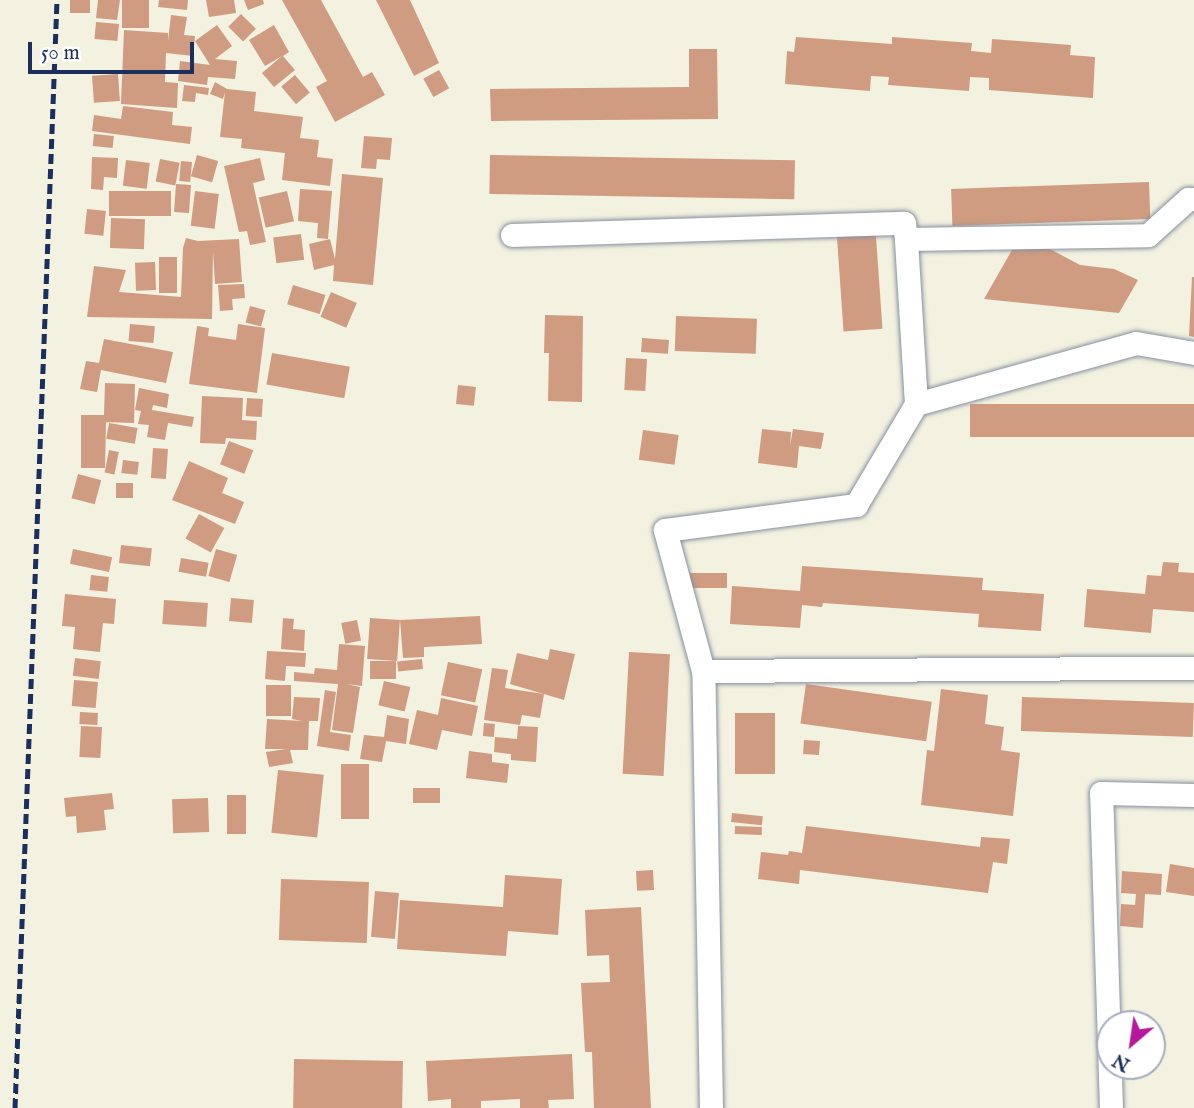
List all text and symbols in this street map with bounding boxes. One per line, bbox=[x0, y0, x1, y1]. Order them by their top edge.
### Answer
scale bar bbox=[32, 28, 198, 72]
text: 50 m bbox=[41, 40, 80, 67]
north arrow bbox=[1096, 1010, 1166, 1080]
text: N bbox=[1109, 1047, 1135, 1076]

